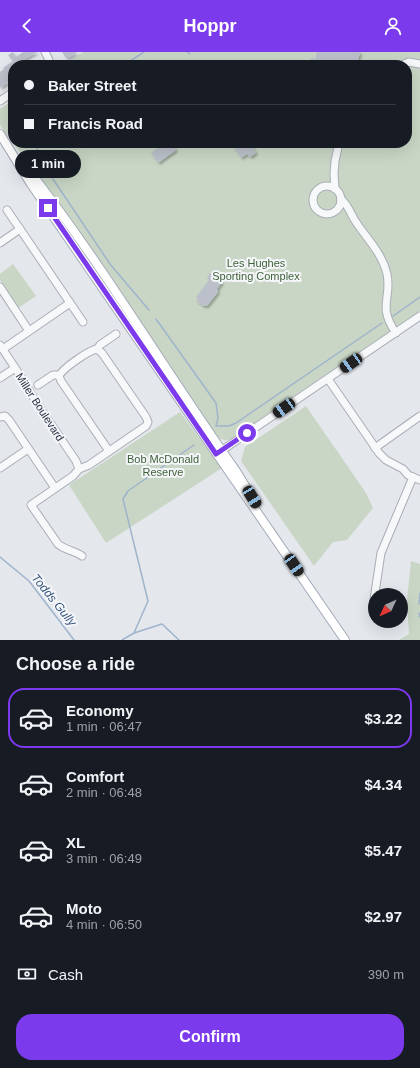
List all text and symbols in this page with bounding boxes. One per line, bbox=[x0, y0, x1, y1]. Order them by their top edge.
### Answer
icon: back bbox=[16, 15, 38, 37]
icon: person bbox=[382, 15, 404, 37]
text: Hoppr bbox=[184, 16, 237, 36]
text: Baker Street bbox=[48, 77, 136, 94]
text: Francis Road bbox=[48, 115, 143, 132]
callout: 1 min bbox=[15, 150, 81, 178]
text: 1 min bbox=[31, 156, 65, 171]
route end bbox=[39, 199, 57, 217]
park label: Les Hughes Sporting Complex bbox=[212, 257, 300, 282]
car bbox=[338, 351, 364, 375]
street label: Miller Boulevard bbox=[13, 371, 67, 443]
car bbox=[271, 396, 297, 420]
route start bbox=[238, 424, 256, 442]
park label: Bob McDonald Reserve bbox=[127, 453, 199, 478]
car bbox=[241, 484, 263, 510]
car bbox=[282, 552, 306, 578]
water label: Todds Gully bbox=[29, 571, 80, 630]
north arrow bbox=[368, 588, 408, 628]
map controls bbox=[368, 588, 408, 628]
text: Choose a ride bbox=[16, 654, 135, 674]
icon: car bbox=[18, 700, 54, 736]
text: Economy bbox=[66, 702, 134, 719]
text: $3.22 bbox=[364, 710, 402, 727]
text: 1 min · 06:47 bbox=[66, 719, 142, 734]
icon: car bbox=[18, 766, 54, 802]
text: Comfort bbox=[66, 768, 124, 785]
text: $4.34 bbox=[364, 776, 402, 793]
text: 2 min · 06:48 bbox=[66, 785, 142, 800]
icon: car bbox=[18, 832, 54, 868]
text: XL bbox=[66, 834, 85, 851]
text: $5.47 bbox=[364, 842, 402, 859]
text: 3 min · 06:49 bbox=[66, 851, 142, 866]
icon: car bbox=[18, 898, 54, 934]
text: Moto bbox=[66, 900, 102, 917]
text: $2.97 bbox=[364, 908, 402, 925]
text: 4 min · 06:50 bbox=[66, 917, 142, 932]
icon: cash bbox=[16, 963, 38, 985]
text: Cash bbox=[48, 966, 83, 983]
text: 390 m bbox=[368, 967, 404, 982]
button: Confirm bbox=[16, 1014, 404, 1060]

